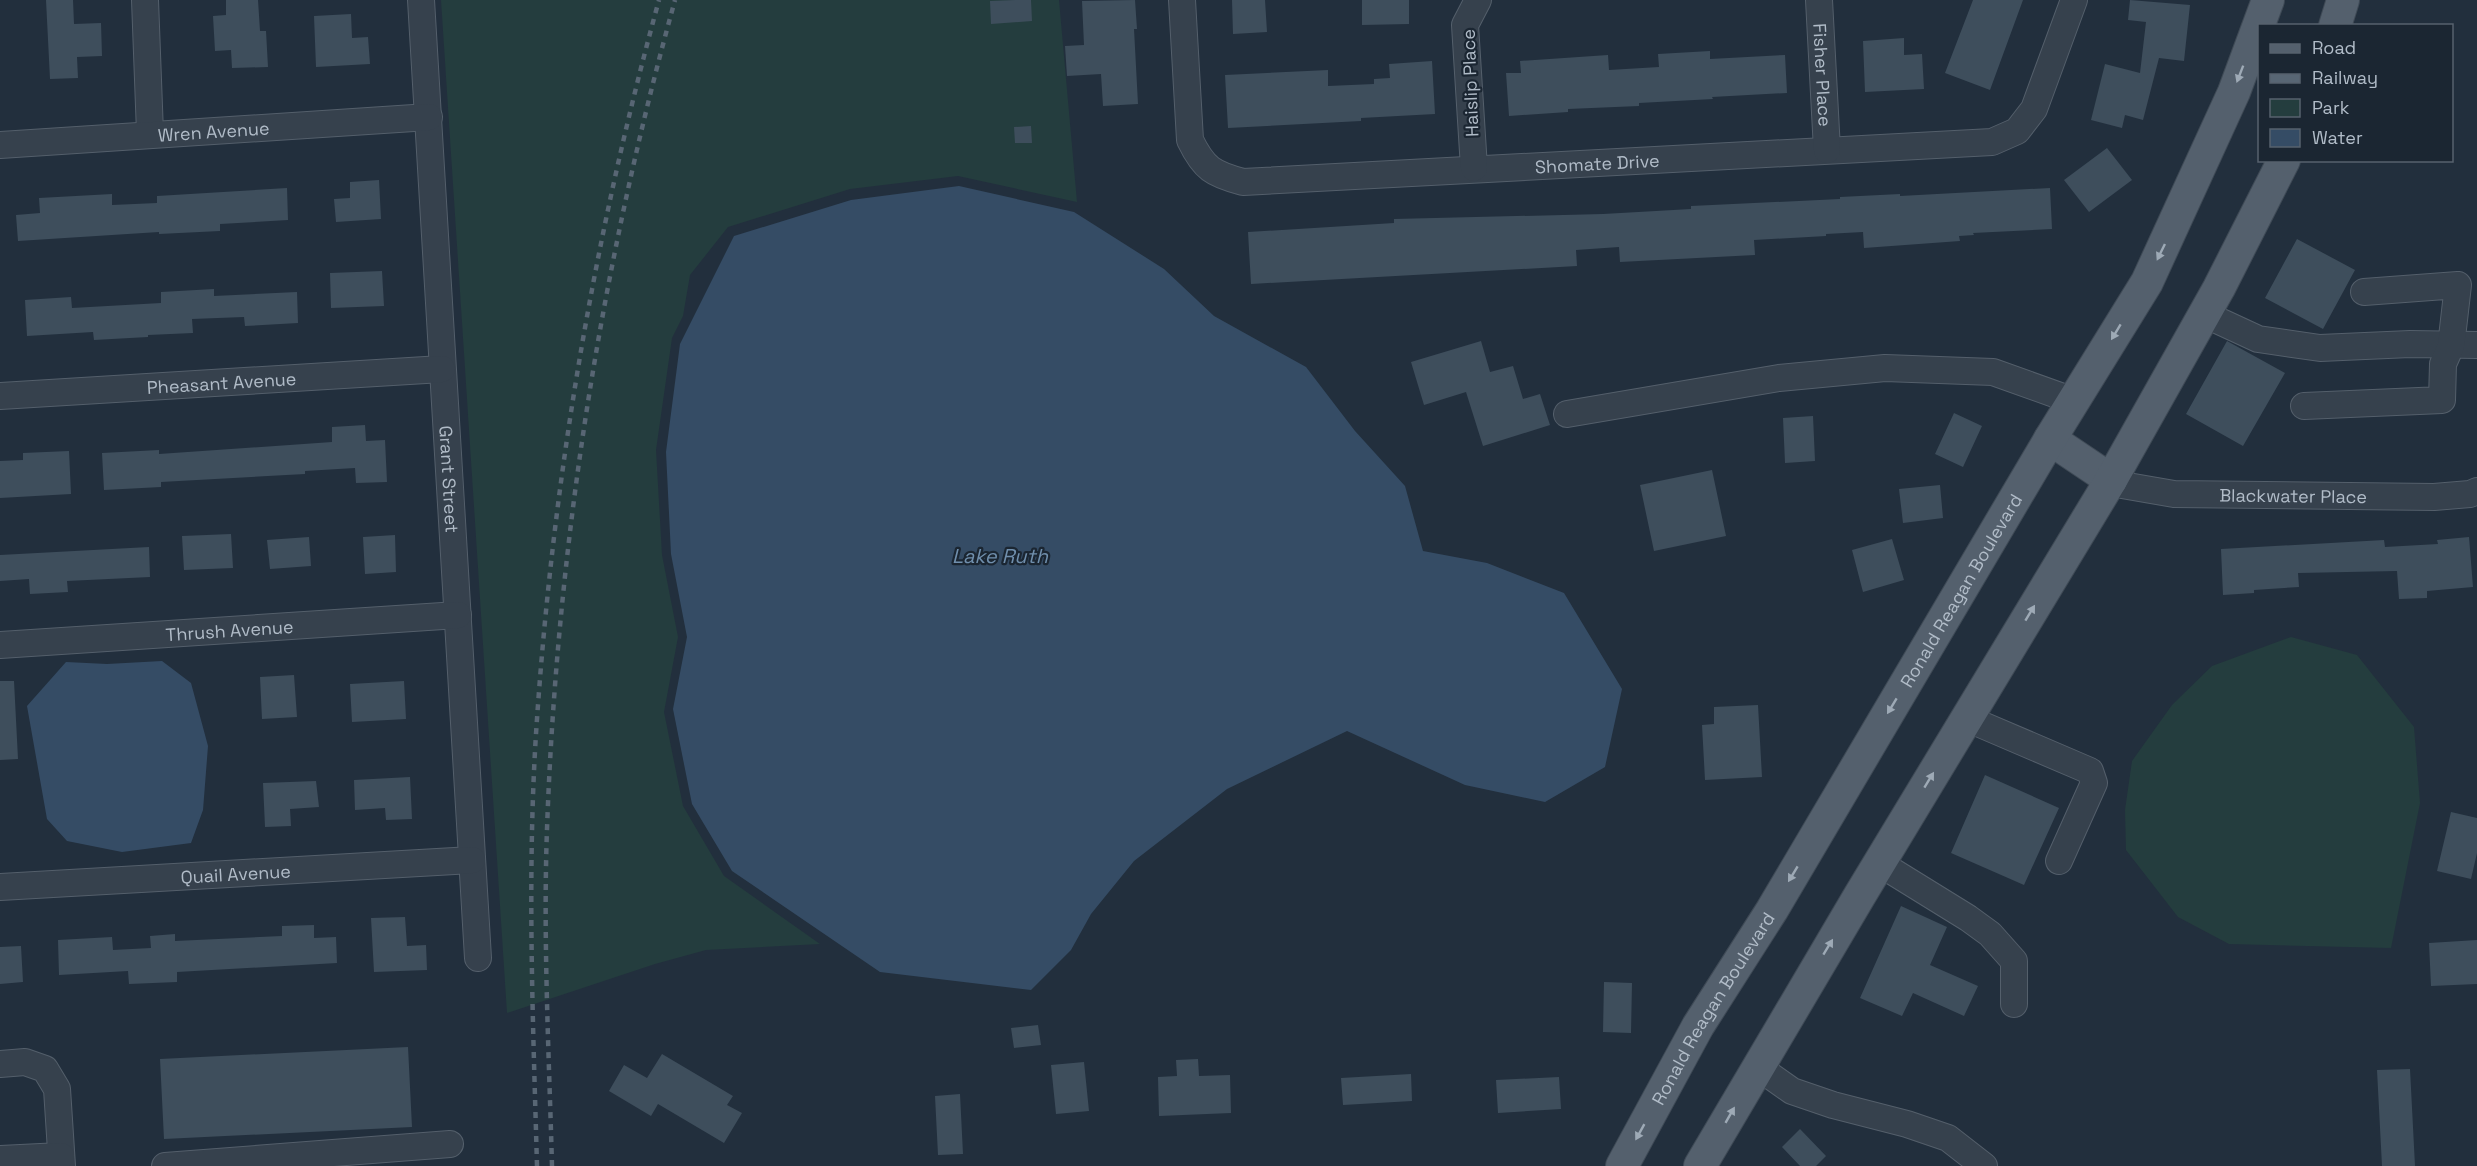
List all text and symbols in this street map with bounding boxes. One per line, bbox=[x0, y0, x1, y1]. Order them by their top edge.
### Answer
street label: Fisher Place bbox=[1809, 23, 1837, 127]
legend bbox=[2258, 24, 2453, 162]
street label: Haislip Place bbox=[1457, 29, 1483, 137]
text: Road bbox=[2312, 36, 2356, 59]
one-way arrow bbox=[2235, 66, 2245, 84]
text: Railway bbox=[2312, 66, 2378, 89]
text: Park bbox=[2312, 96, 2350, 119]
street label: Wren Avenue bbox=[157, 116, 270, 146]
text: Water bbox=[2312, 126, 2363, 149]
street label: Shomate Drive bbox=[1534, 148, 1660, 178]
one-way arrow bbox=[2156, 244, 2165, 261]
one-way arrow bbox=[2111, 324, 2122, 340]
street label: Pheasant Avenue bbox=[146, 366, 297, 399]
street label: Grant Street bbox=[435, 425, 464, 533]
street label: Blackwater Place bbox=[2219, 483, 2367, 508]
street label: Ronald Reagan Boulevard bbox=[1895, 489, 2027, 691]
water label: Lake Ruth bbox=[952, 543, 1049, 569]
one-way arrow bbox=[2025, 605, 2036, 622]
street label: Thrush Avenue bbox=[165, 614, 294, 646]
one-way arrow bbox=[1887, 698, 1898, 714]
one-way arrow bbox=[1924, 771, 1934, 788]
street label: Quail Avenue bbox=[180, 859, 291, 888]
one-way arrow bbox=[1788, 866, 1798, 883]
street label: Ronald Reagan Boulevard bbox=[1646, 908, 1779, 1109]
one-way arrow bbox=[1823, 939, 1834, 955]
one-way arrow bbox=[1724, 1107, 1735, 1123]
one-way arrow bbox=[1635, 1124, 1645, 1141]

